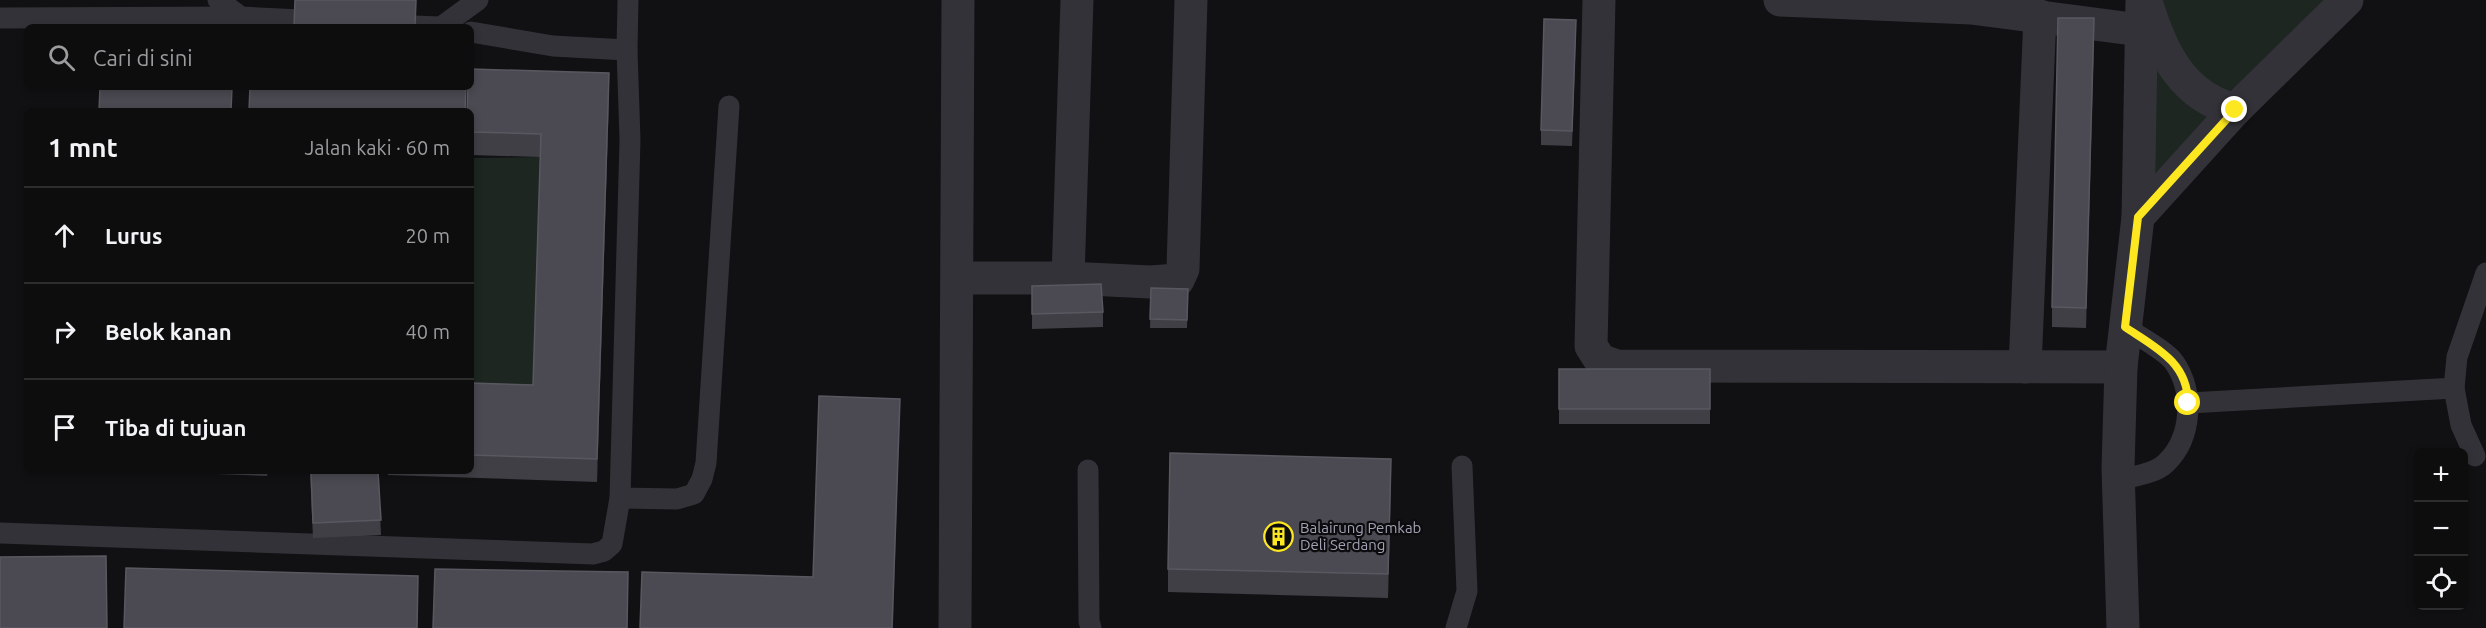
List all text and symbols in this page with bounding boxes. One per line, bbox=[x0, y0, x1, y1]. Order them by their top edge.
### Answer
search box bbox=[24, 24, 474, 90]
icon: search bbox=[45, 41, 78, 74]
text: Cari di sini bbox=[93, 45, 193, 70]
route end bbox=[2221, 96, 2247, 122]
text: 1 mnt bbox=[48, 133, 118, 162]
text: Jalan kaki · 60 m bbox=[305, 136, 450, 159]
icon: ahead bbox=[48, 219, 81, 252]
text: Lurus bbox=[105, 223, 162, 248]
text: 20 m bbox=[406, 224, 450, 247]
icon: right bbox=[48, 315, 81, 348]
text: Belok kanan bbox=[105, 319, 232, 344]
text: 40 m bbox=[406, 320, 450, 343]
route start bbox=[2174, 389, 2200, 415]
icon: arrive bbox=[48, 411, 81, 444]
text: Tiba di tujuan bbox=[105, 415, 246, 440]
map controls bbox=[2414, 448, 2468, 610]
button: + bbox=[2414, 448, 2468, 502]
button: − bbox=[2414, 502, 2468, 556]
place label: Balairung Pemkab Deli Serdang bbox=[1300, 519, 1421, 553]
building icon: Balairung Pemkab Deli Serdang bbox=[1263, 521, 1295, 553]
button: locate bbox=[2414, 556, 2468, 610]

